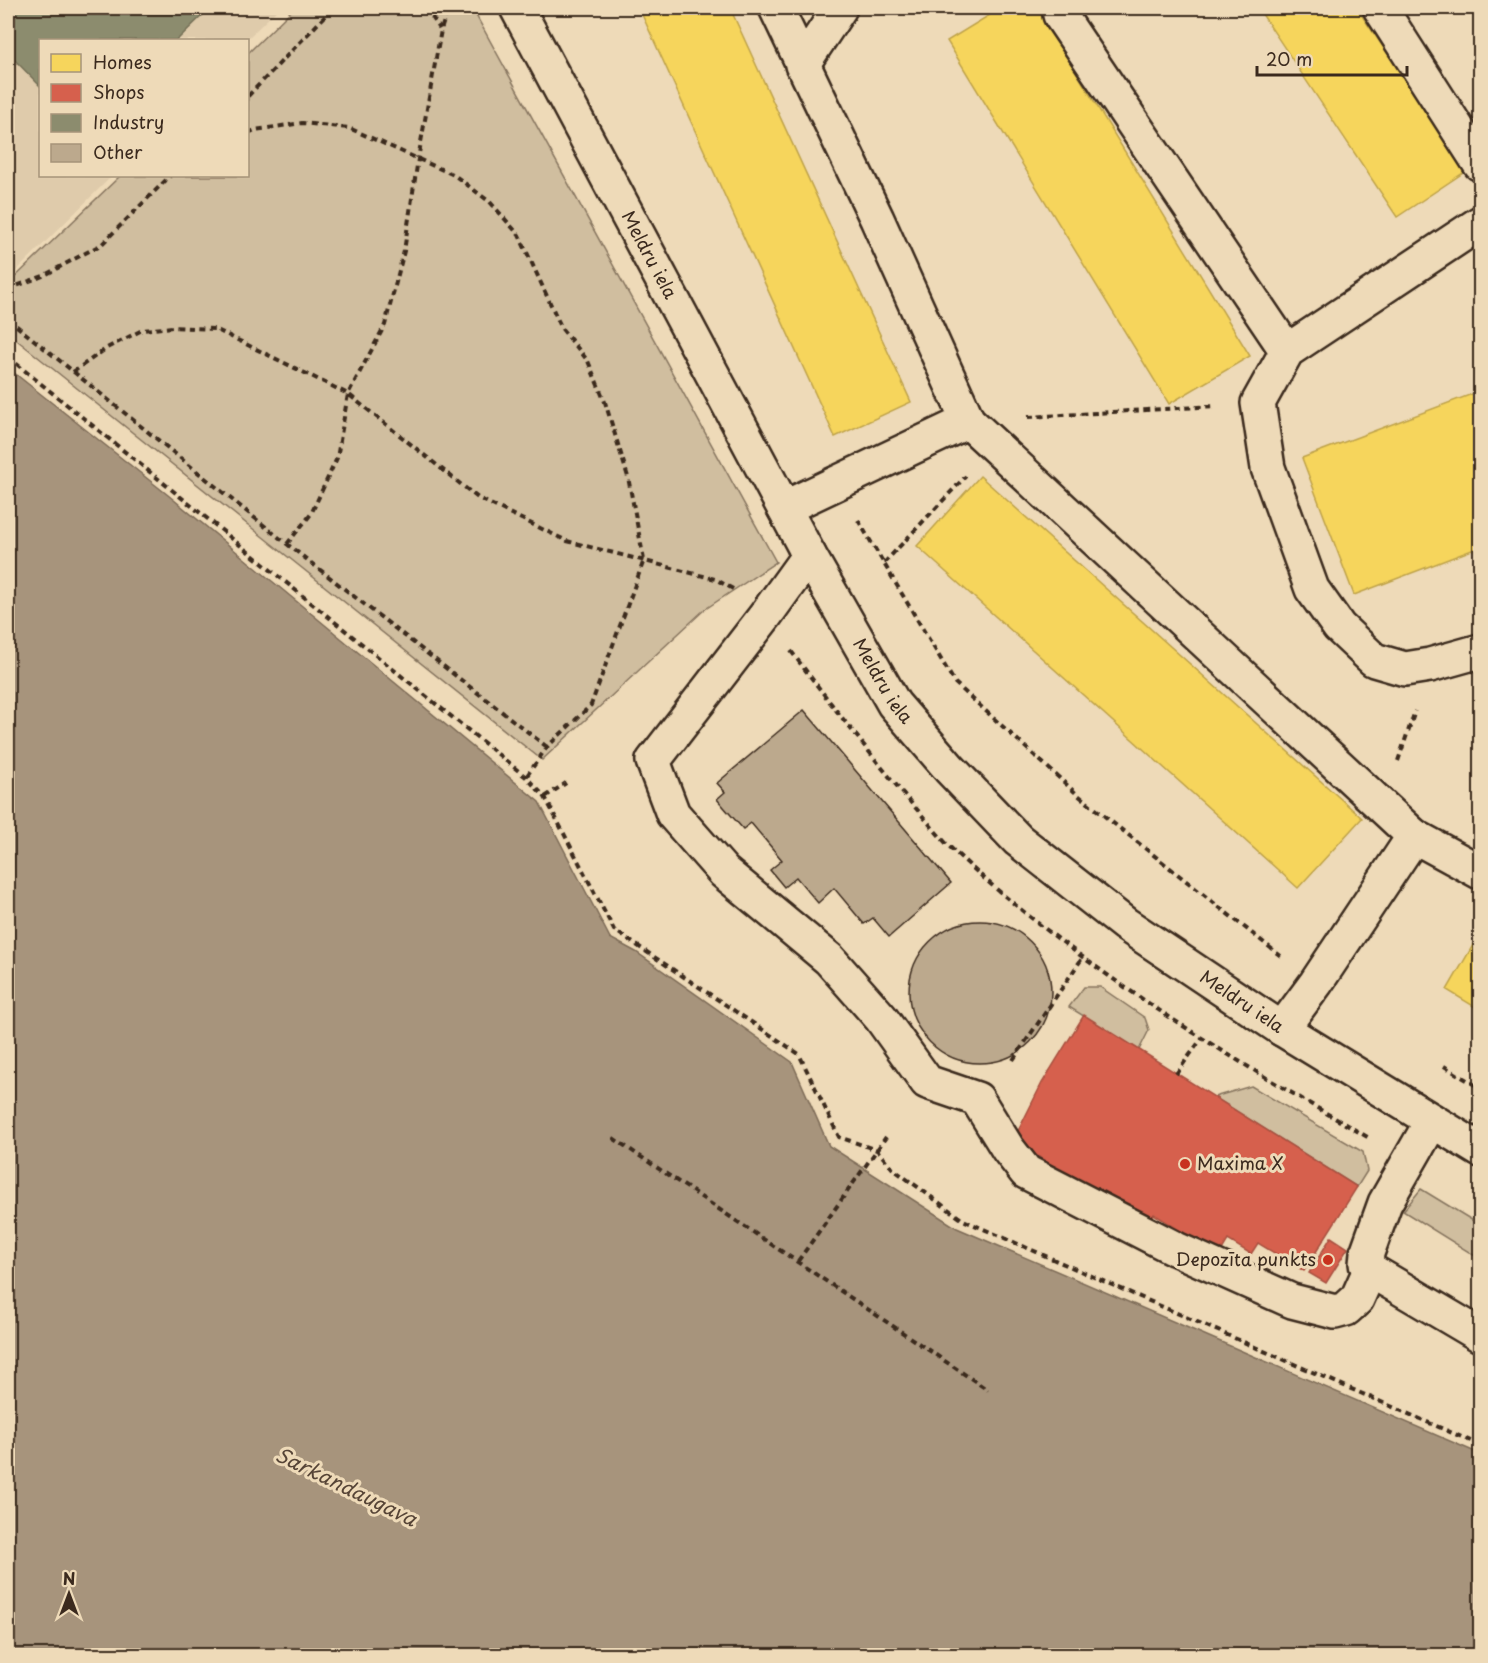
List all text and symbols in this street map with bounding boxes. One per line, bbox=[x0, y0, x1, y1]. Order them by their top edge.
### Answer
legend bbox=[39, 39, 249, 177]
scale bar bbox=[1257, 39, 1407, 77]
text: 20 m bbox=[1266, 45, 1312, 72]
text: Homes bbox=[93, 48, 151, 75]
text: Shops bbox=[93, 78, 144, 105]
text: Industry bbox=[93, 108, 164, 135]
text: Other bbox=[93, 138, 143, 165]
street label: Meldru iela bbox=[616, 205, 685, 304]
street label: Meldru iela bbox=[847, 633, 921, 730]
street label: Meldru iela bbox=[1195, 963, 1291, 1039]
place label: Maxima X bbox=[1197, 1149, 1284, 1176]
marker: Maxima X bbox=[1178, 1157, 1192, 1171]
place label: Depozīta punkts bbox=[1175, 1245, 1316, 1272]
marker: Depozīta punkts bbox=[1321, 1253, 1335, 1267]
water label: Sarkandaugava bbox=[271, 1439, 423, 1534]
north arrow bbox=[39, 1564, 99, 1624]
text: N bbox=[63, 1566, 75, 1590]

